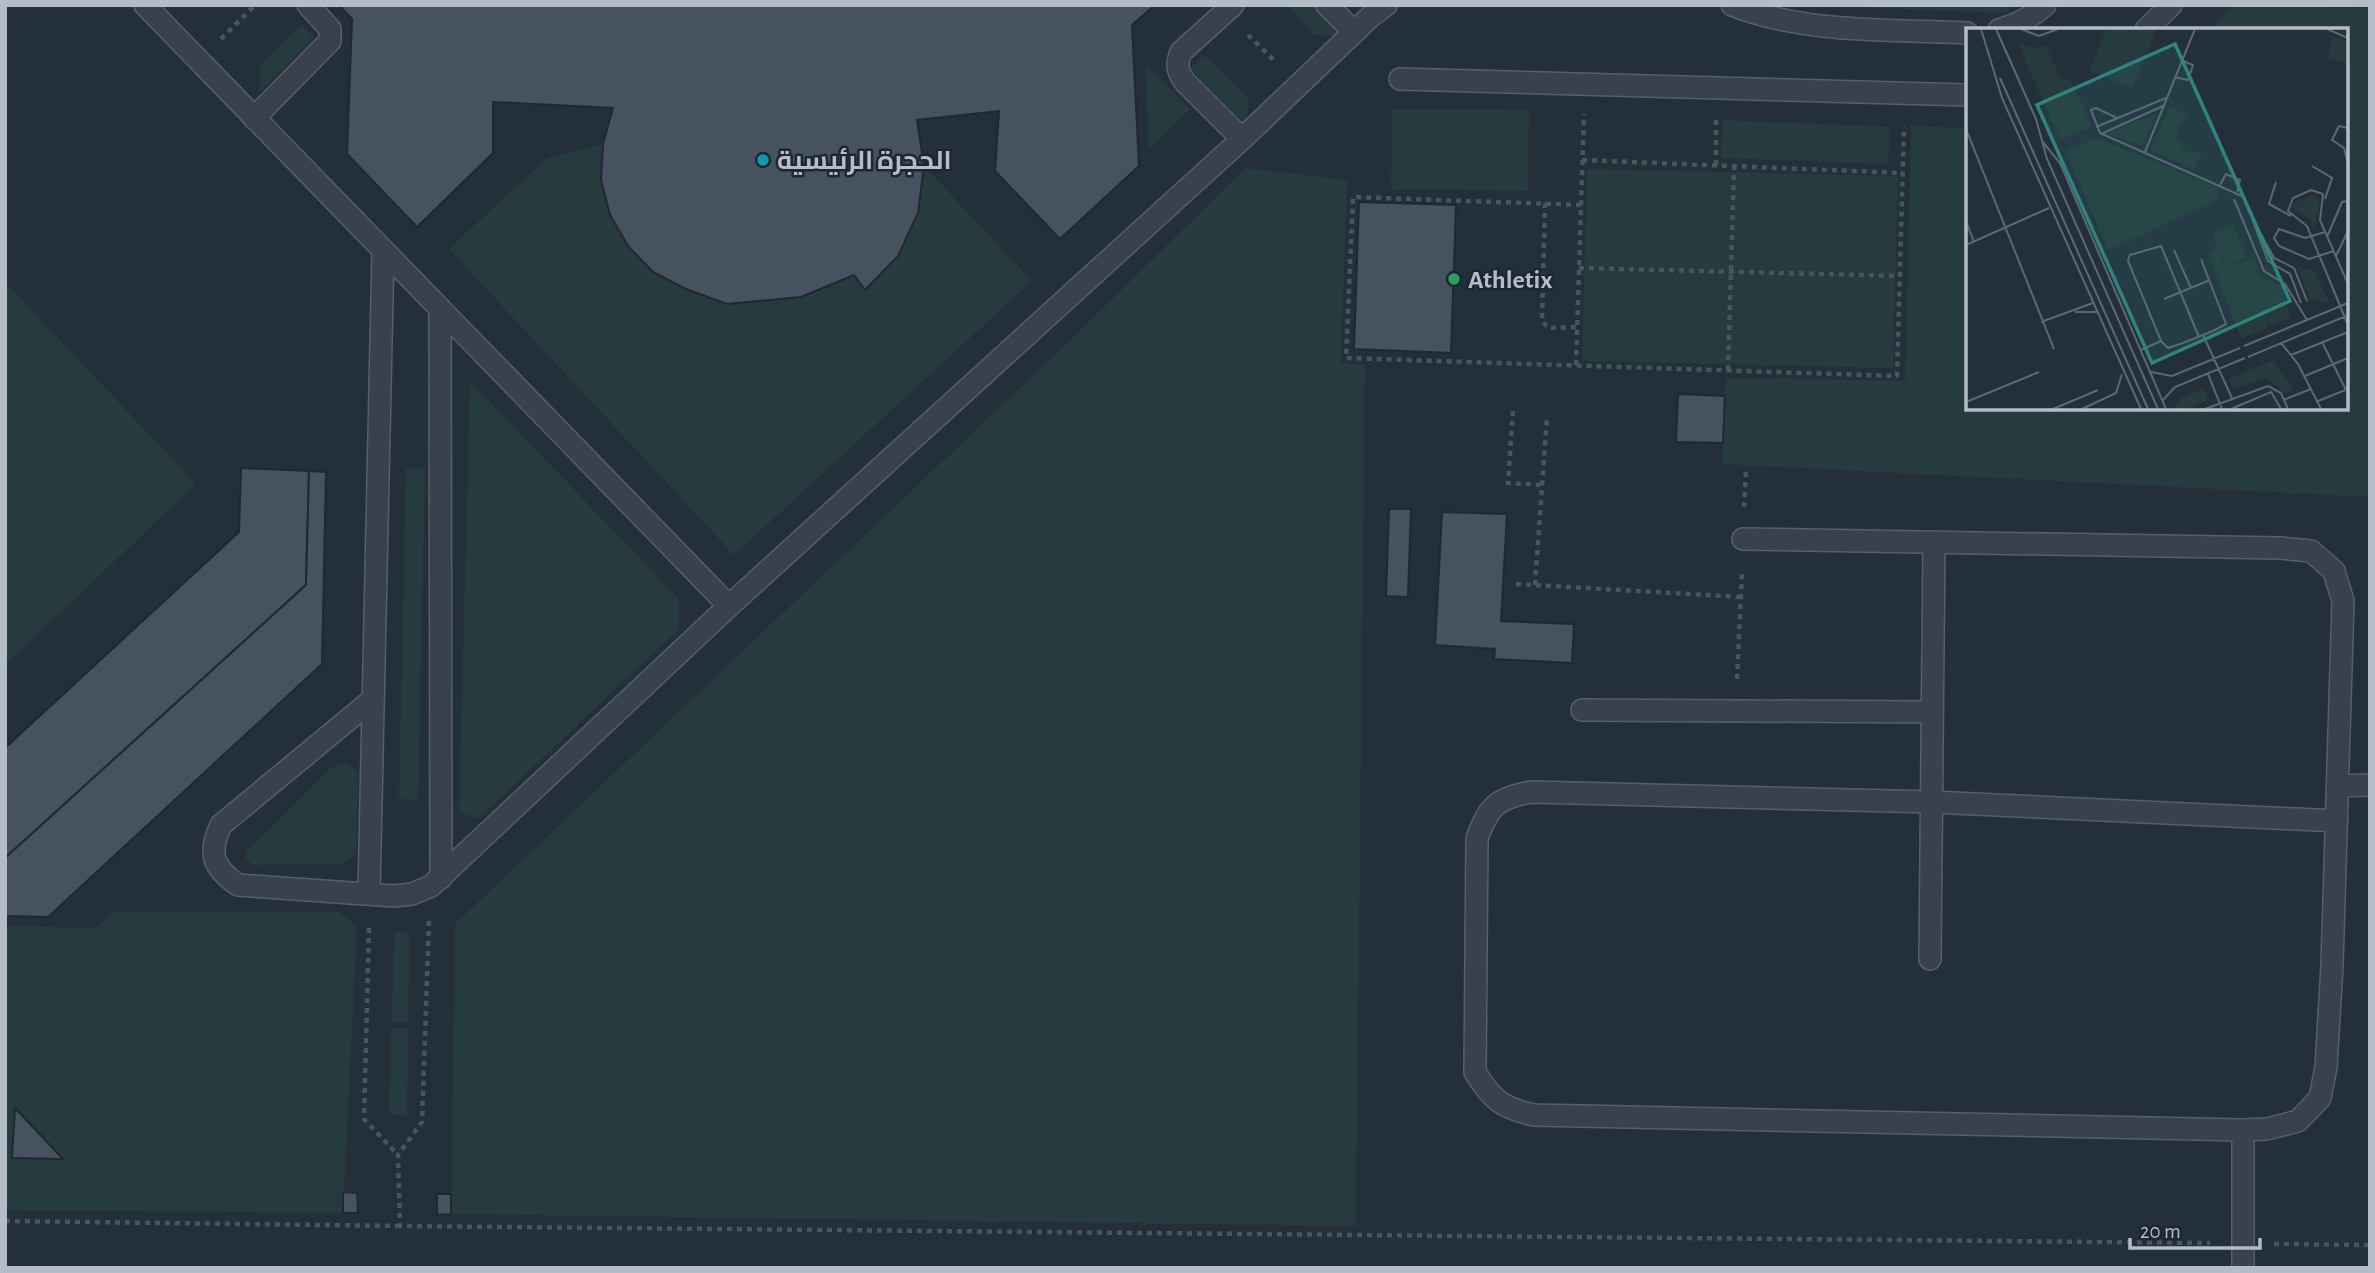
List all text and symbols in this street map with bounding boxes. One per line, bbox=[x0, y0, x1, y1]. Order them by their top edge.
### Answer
inset map bbox=[1966, 28, 2347, 410]
place label: الحجرة الرئيسية bbox=[777, 148, 952, 175]
marker: الحجرة الرئيسية bbox=[755, 152, 771, 168]
place label: Athletix bbox=[1468, 267, 1552, 293]
marker: Athletix bbox=[1446, 271, 1462, 287]
scale bar bbox=[2130, 1206, 2260, 1250]
text: 20 m bbox=[2140, 1221, 2181, 1242]

